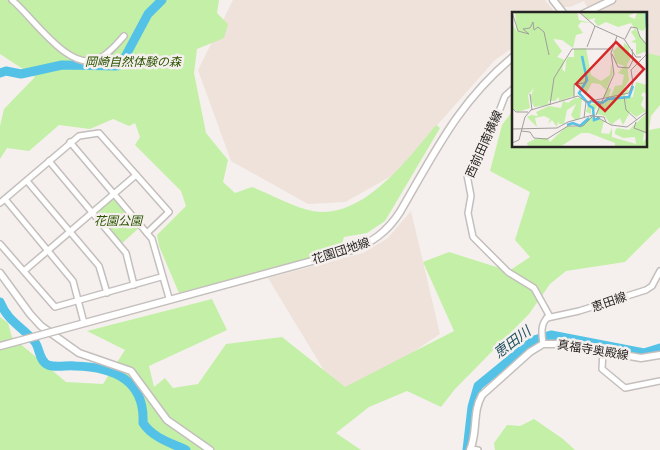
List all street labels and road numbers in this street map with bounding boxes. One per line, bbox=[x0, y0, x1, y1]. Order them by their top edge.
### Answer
street label: 西前田南横線 bbox=[460, 107, 506, 180]
street label: 花園団地線 bbox=[309, 232, 372, 268]
street label: 恵田線 bbox=[589, 287, 629, 315]
street label: 真福寺奥殿線 bbox=[556, 334, 630, 364]

